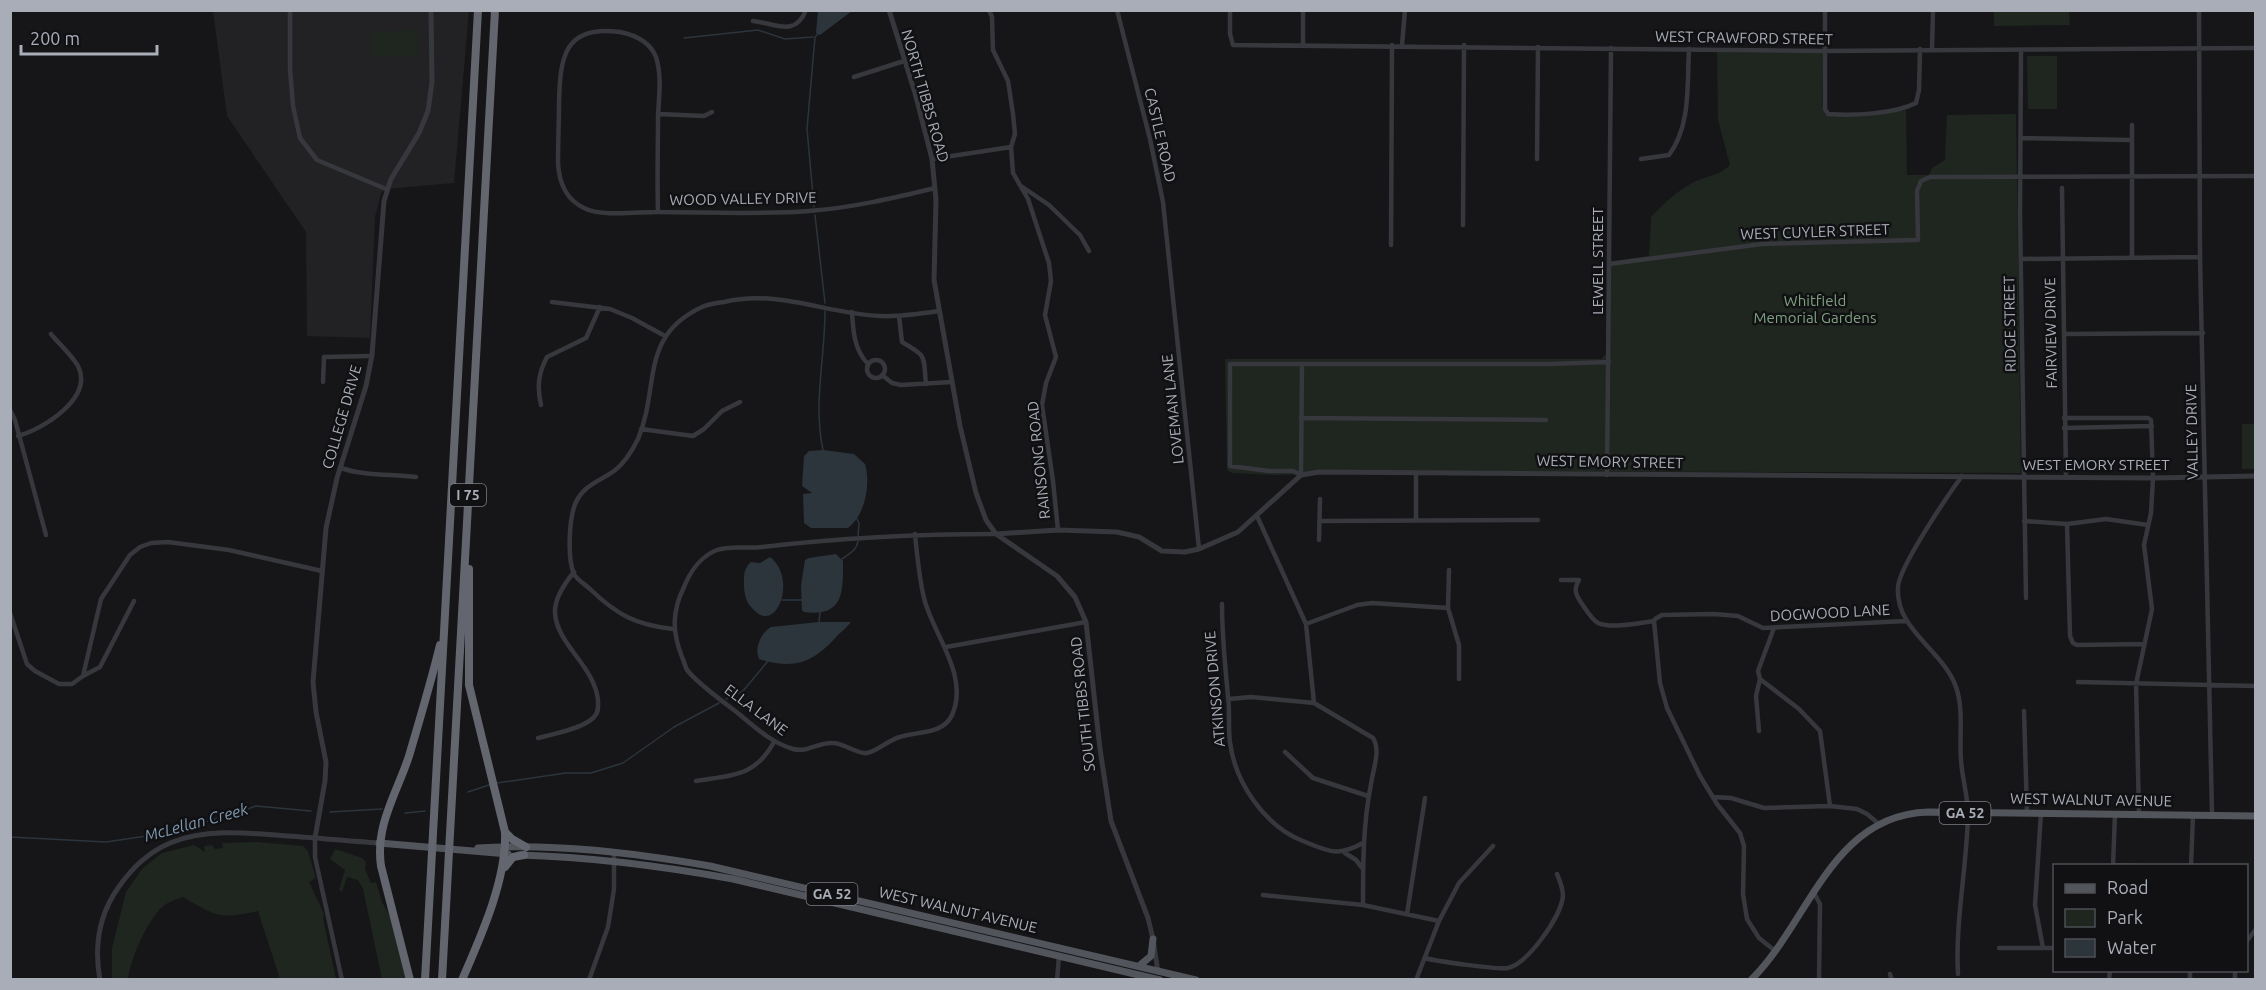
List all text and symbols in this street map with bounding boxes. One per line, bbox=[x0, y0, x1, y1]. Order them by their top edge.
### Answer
scale bar bbox=[21, 18, 158, 56]
street label: NORTH TIBBS ROAD bbox=[898, 27, 953, 164]
street label: WEST CRAWFORD STREET bbox=[1655, 27, 1834, 48]
text: 200 m bbox=[30, 28, 80, 48]
street label: CASTLE ROAD bbox=[1141, 86, 1180, 184]
street label: WOOD VALLEY DRIVE bbox=[669, 189, 817, 208]
street label: LEWELL STREET bbox=[1589, 206, 1606, 315]
street label: WEST CUYLER STREET bbox=[1740, 220, 1891, 243]
street label: RIDGE STREET bbox=[2000, 275, 2019, 372]
street label: FAIRVIEW DRIVE bbox=[2041, 277, 2060, 389]
park label: Whitfield Memorial Gardens bbox=[1754, 292, 1876, 326]
street label: LOVEMAN LANE bbox=[1158, 353, 1187, 465]
street label: COLLEGE DRIVE bbox=[319, 363, 365, 471]
street label: VALLEY DRIVE bbox=[2182, 384, 2201, 480]
street label: RAINSONG ROAD bbox=[1024, 400, 1053, 520]
street label: WEST EMORY STREET bbox=[1536, 452, 1684, 471]
street label: WEST EMORY STREET bbox=[2023, 456, 2170, 473]
road number: I 75 bbox=[450, 484, 486, 506]
street label: DOGWOOD LANE bbox=[1769, 601, 1890, 624]
street label: ATKINSON DRIVE bbox=[1201, 630, 1228, 748]
street label: SOUTH TIBBS ROAD bbox=[1067, 636, 1098, 772]
street label: ELLA LANE bbox=[722, 680, 791, 739]
street label: WEST WALNUT AVENUE bbox=[2010, 790, 2172, 809]
water label: McLellan Creek bbox=[142, 799, 251, 845]
road number: GA 52 bbox=[1940, 802, 1990, 824]
legend bbox=[2053, 864, 2248, 972]
text: Road bbox=[2107, 877, 2149, 897]
road number: GA 52 bbox=[806, 883, 858, 905]
street label: WEST WALNUT AVENUE bbox=[877, 883, 1039, 936]
text: Park bbox=[2107, 907, 2143, 927]
text: Water bbox=[2107, 937, 2157, 957]

